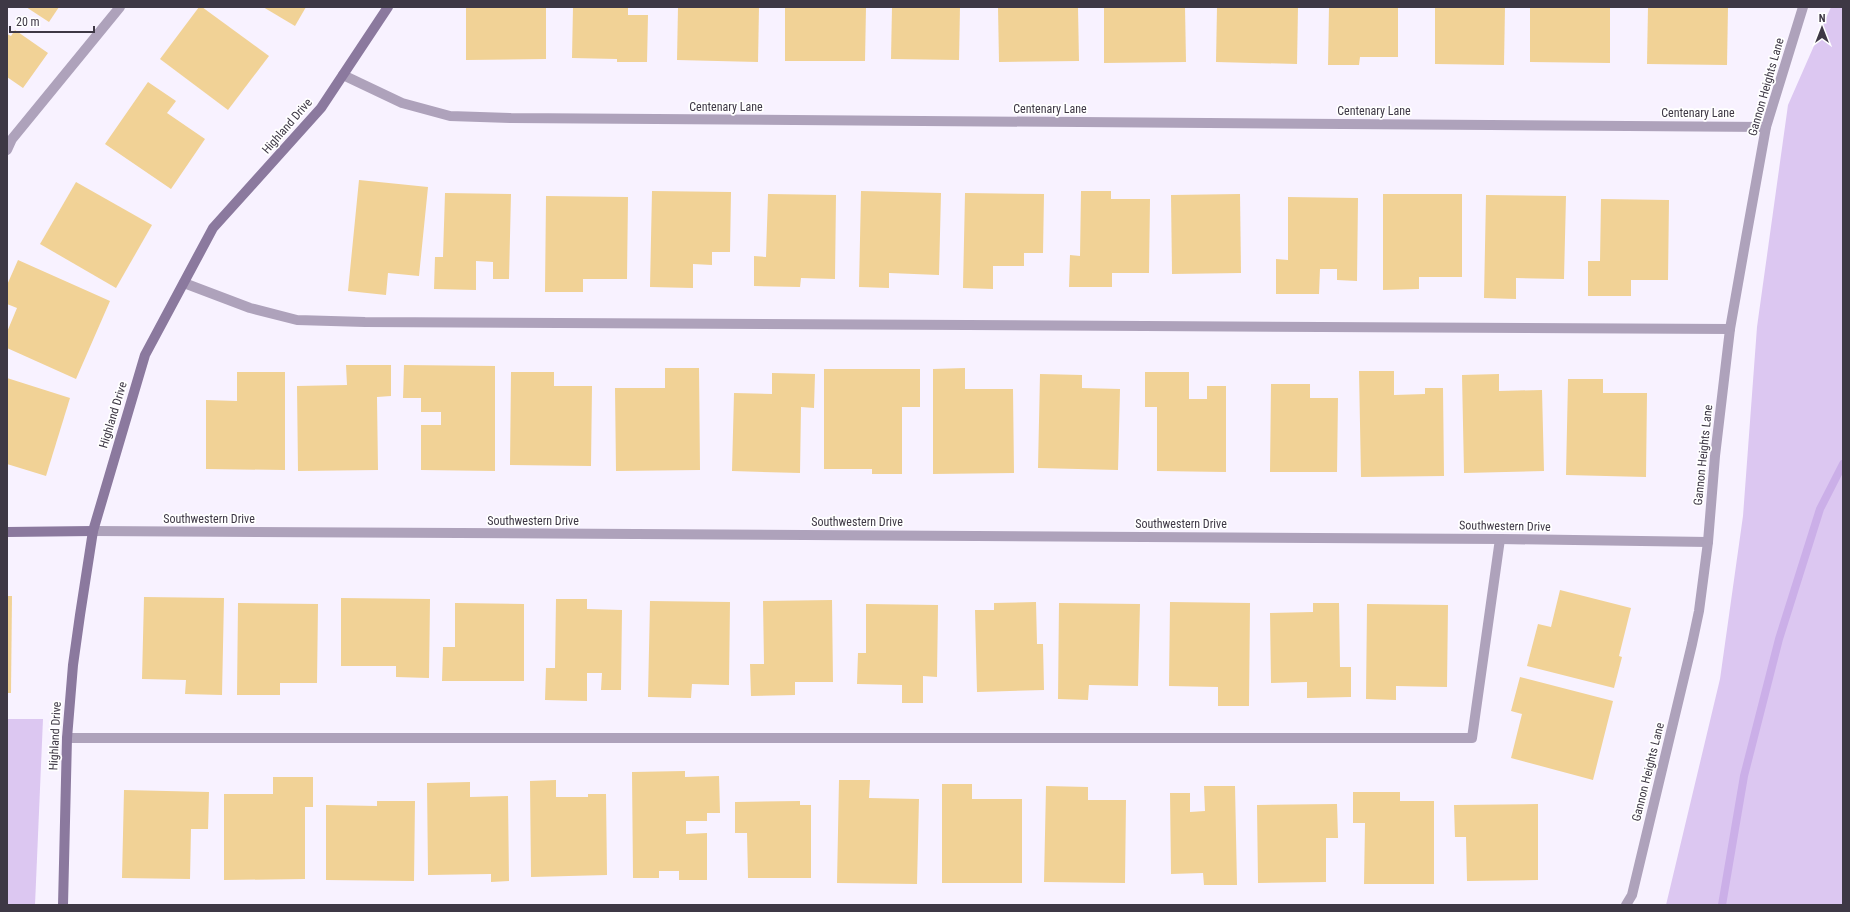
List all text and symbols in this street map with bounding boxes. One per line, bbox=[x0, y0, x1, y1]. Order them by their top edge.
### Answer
scale bar bbox=[10, 8, 94, 34]
north arrow bbox=[1802, 8, 1842, 48]
text: N bbox=[1819, 12, 1826, 25]
text: 20 m bbox=[16, 15, 40, 29]
street label: Gannon Heights Lane bbox=[1745, 36, 1787, 138]
street label: Highland Drive bbox=[259, 95, 315, 157]
street label: Centenary Lane bbox=[689, 100, 763, 114]
street label: Centenary Lane bbox=[1013, 102, 1087, 116]
street label: Centenary Lane bbox=[1337, 104, 1411, 118]
street label: Centenary Lane bbox=[1661, 106, 1735, 120]
street label: Highland Drive bbox=[96, 380, 130, 450]
street label: Gannon Heights Lane bbox=[1691, 404, 1715, 506]
street label: Southwestern Drive bbox=[163, 512, 255, 526]
street label: Southwestern Drive bbox=[487, 514, 579, 528]
street label: Southwestern Drive bbox=[811, 515, 903, 529]
street label: Southwestern Drive bbox=[1135, 517, 1227, 531]
street label: Southwestern Drive bbox=[1459, 518, 1551, 534]
street label: Highland Drive bbox=[46, 701, 64, 771]
street label: Gannon Heights Lane bbox=[1629, 721, 1667, 823]

